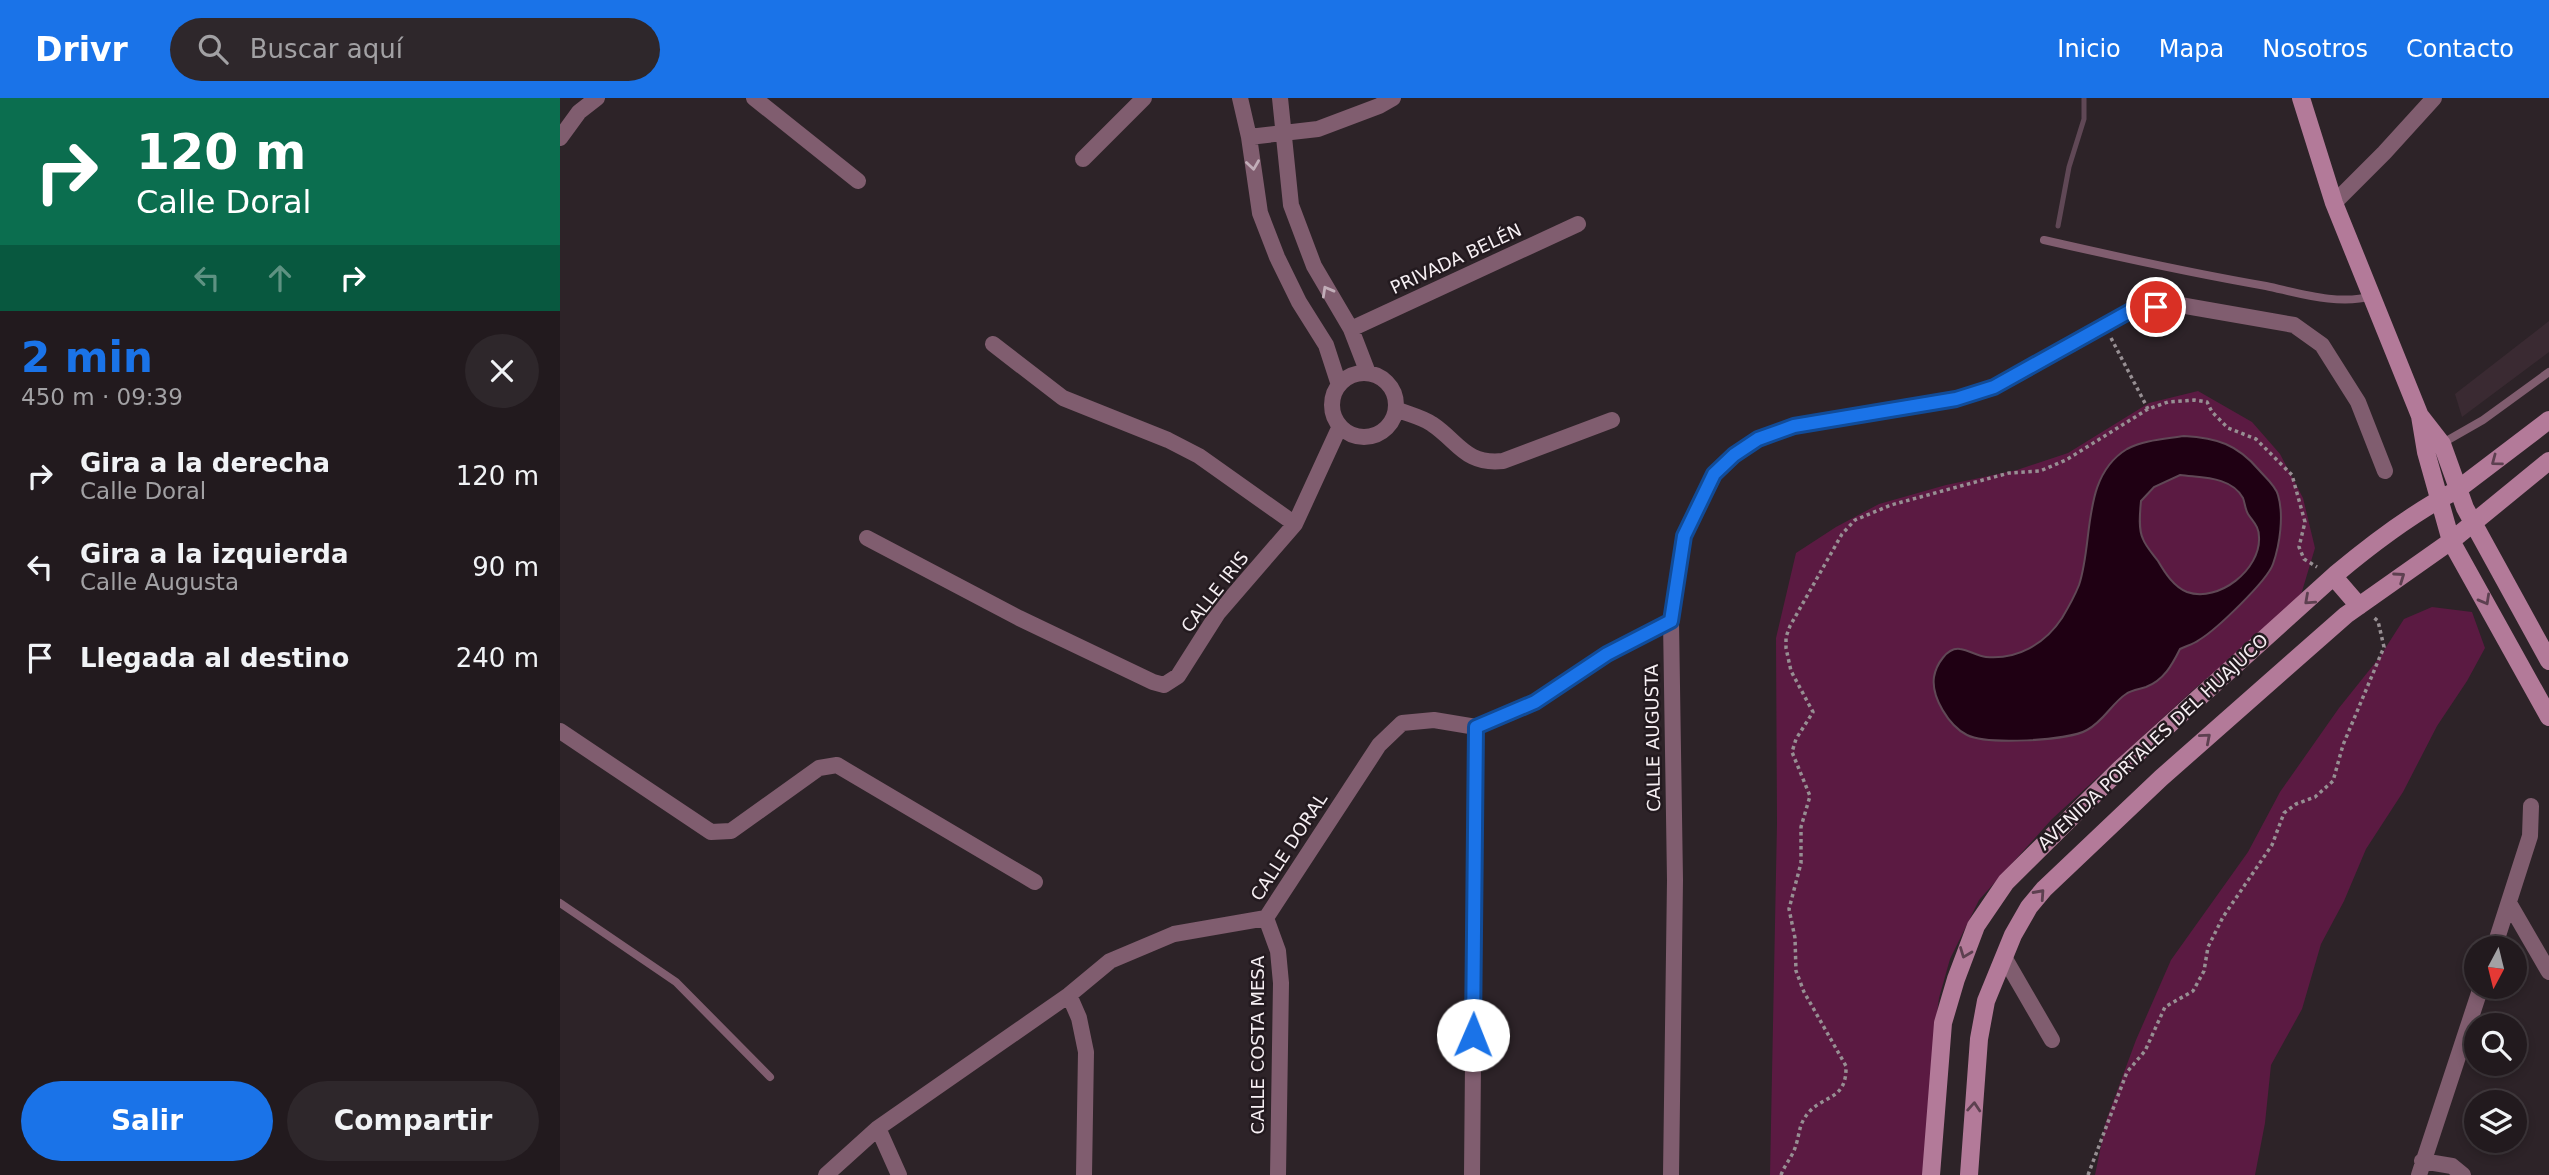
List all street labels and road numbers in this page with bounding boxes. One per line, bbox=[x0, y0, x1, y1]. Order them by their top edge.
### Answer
street label: PRIVADA BELÉN bbox=[1387, 219, 1525, 298]
street label: CALLE IRIS bbox=[1177, 547, 1253, 636]
street label: AVENIDA PORTALES DEL HUAJUCO bbox=[2033, 629, 2272, 854]
street label: CALLE AUGUSTA bbox=[1641, 663, 1664, 812]
street label: CALLE DORAL bbox=[1246, 789, 1331, 905]
street label: CALLE COSTA MESA bbox=[1247, 955, 1268, 1134]

